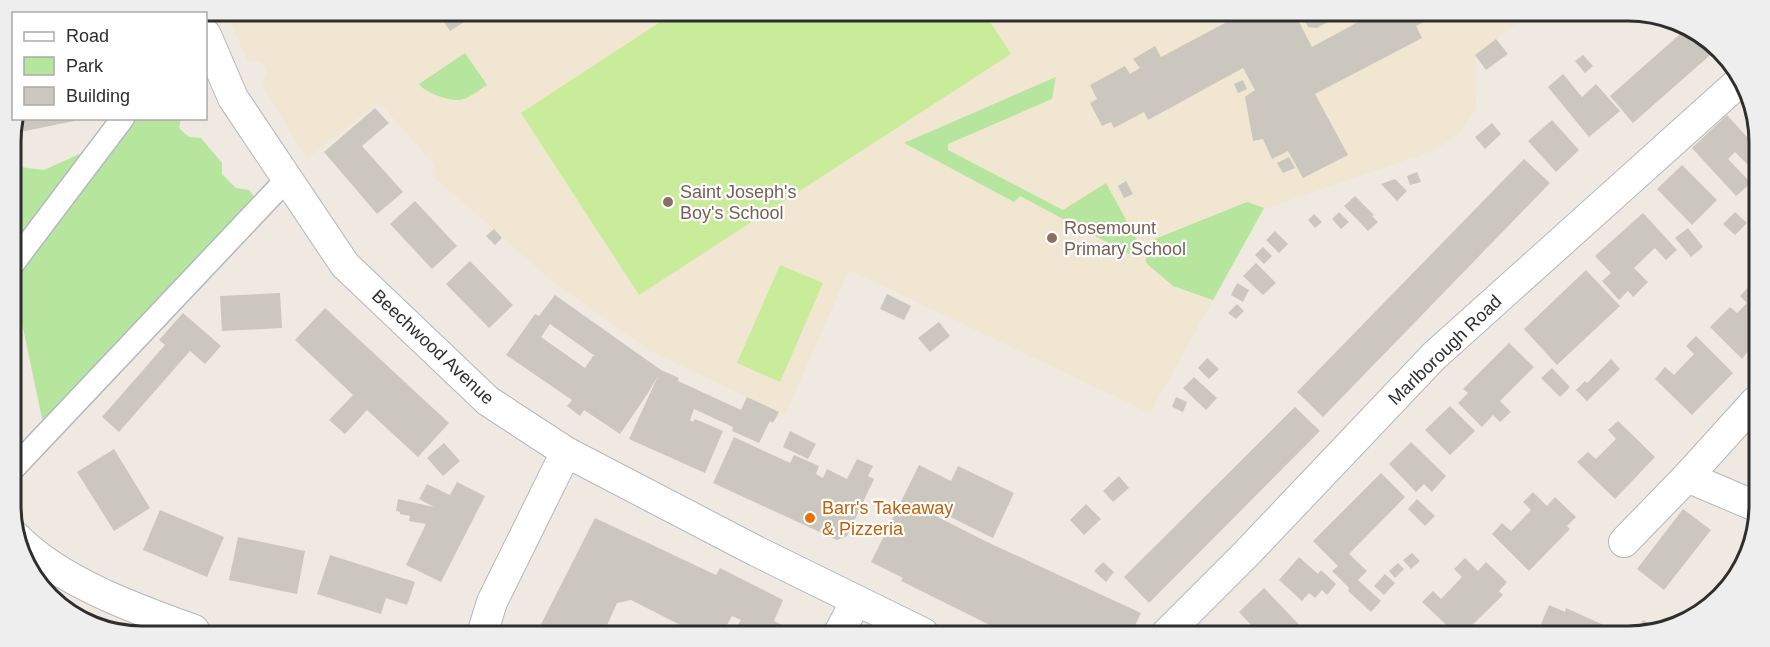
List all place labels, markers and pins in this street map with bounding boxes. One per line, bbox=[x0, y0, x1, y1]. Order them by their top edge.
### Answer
place label: Saint Joseph's Boy's School bbox=[680, 182, 797, 223]
marker: Saint Joseph's Boy's School bbox=[661, 195, 675, 209]
place label: Rosemount Primary School bbox=[1064, 218, 1186, 259]
marker: Rosemount Primary School bbox=[1045, 231, 1059, 245]
place label: Barr's Takeaway & Pizzeria bbox=[822, 498, 953, 539]
marker: Barr's Takeaway & Pizzeria bbox=[803, 511, 817, 525]

